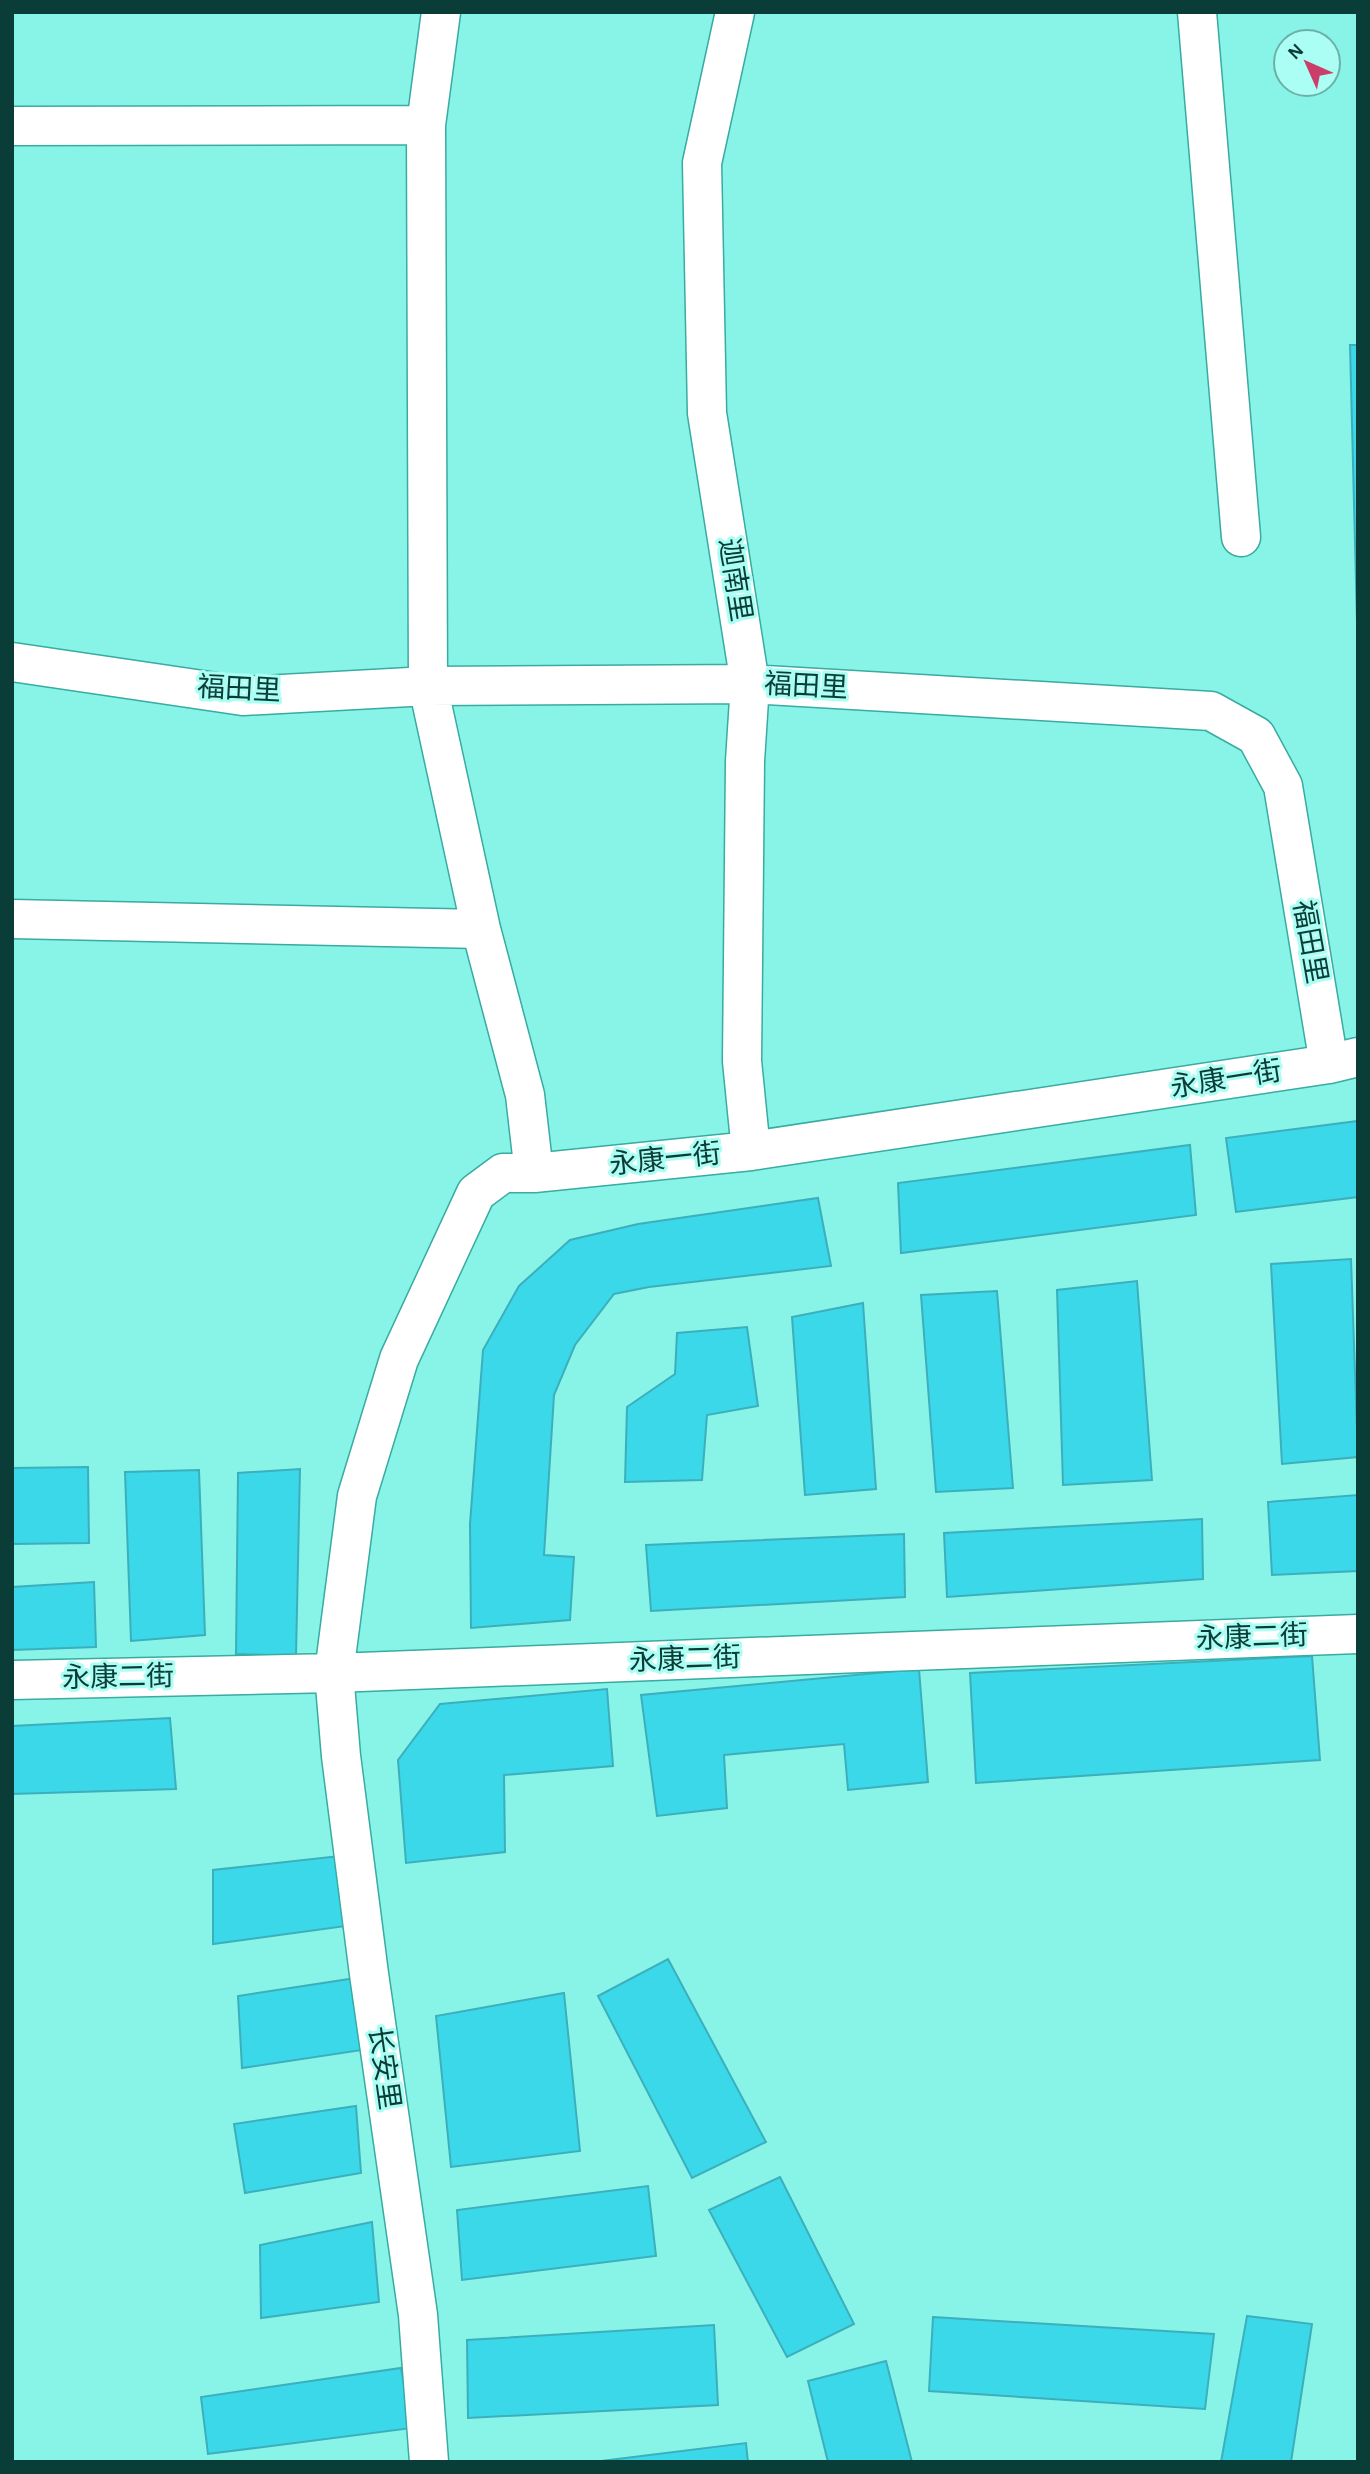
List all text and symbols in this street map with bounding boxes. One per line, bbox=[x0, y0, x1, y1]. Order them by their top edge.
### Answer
north arrow bbox=[1272, 28, 1342, 98]
text: N bbox=[1285, 41, 1307, 63]
street label: 迦南里 bbox=[714, 536, 756, 624]
street label: 福田里 bbox=[763, 669, 849, 703]
street label: 福田里 bbox=[196, 672, 282, 706]
street label: 福田里 bbox=[1288, 898, 1332, 986]
street label: 永康一街 bbox=[1168, 1055, 1284, 1103]
street label: 永康一街 bbox=[608, 1138, 722, 1180]
street label: 永康二街 bbox=[1195, 1620, 1308, 1654]
street label: 永康二街 bbox=[628, 1642, 741, 1676]
street label: 永康二街 bbox=[62, 1661, 174, 1693]
street label: 长安里 bbox=[363, 2024, 405, 2112]

